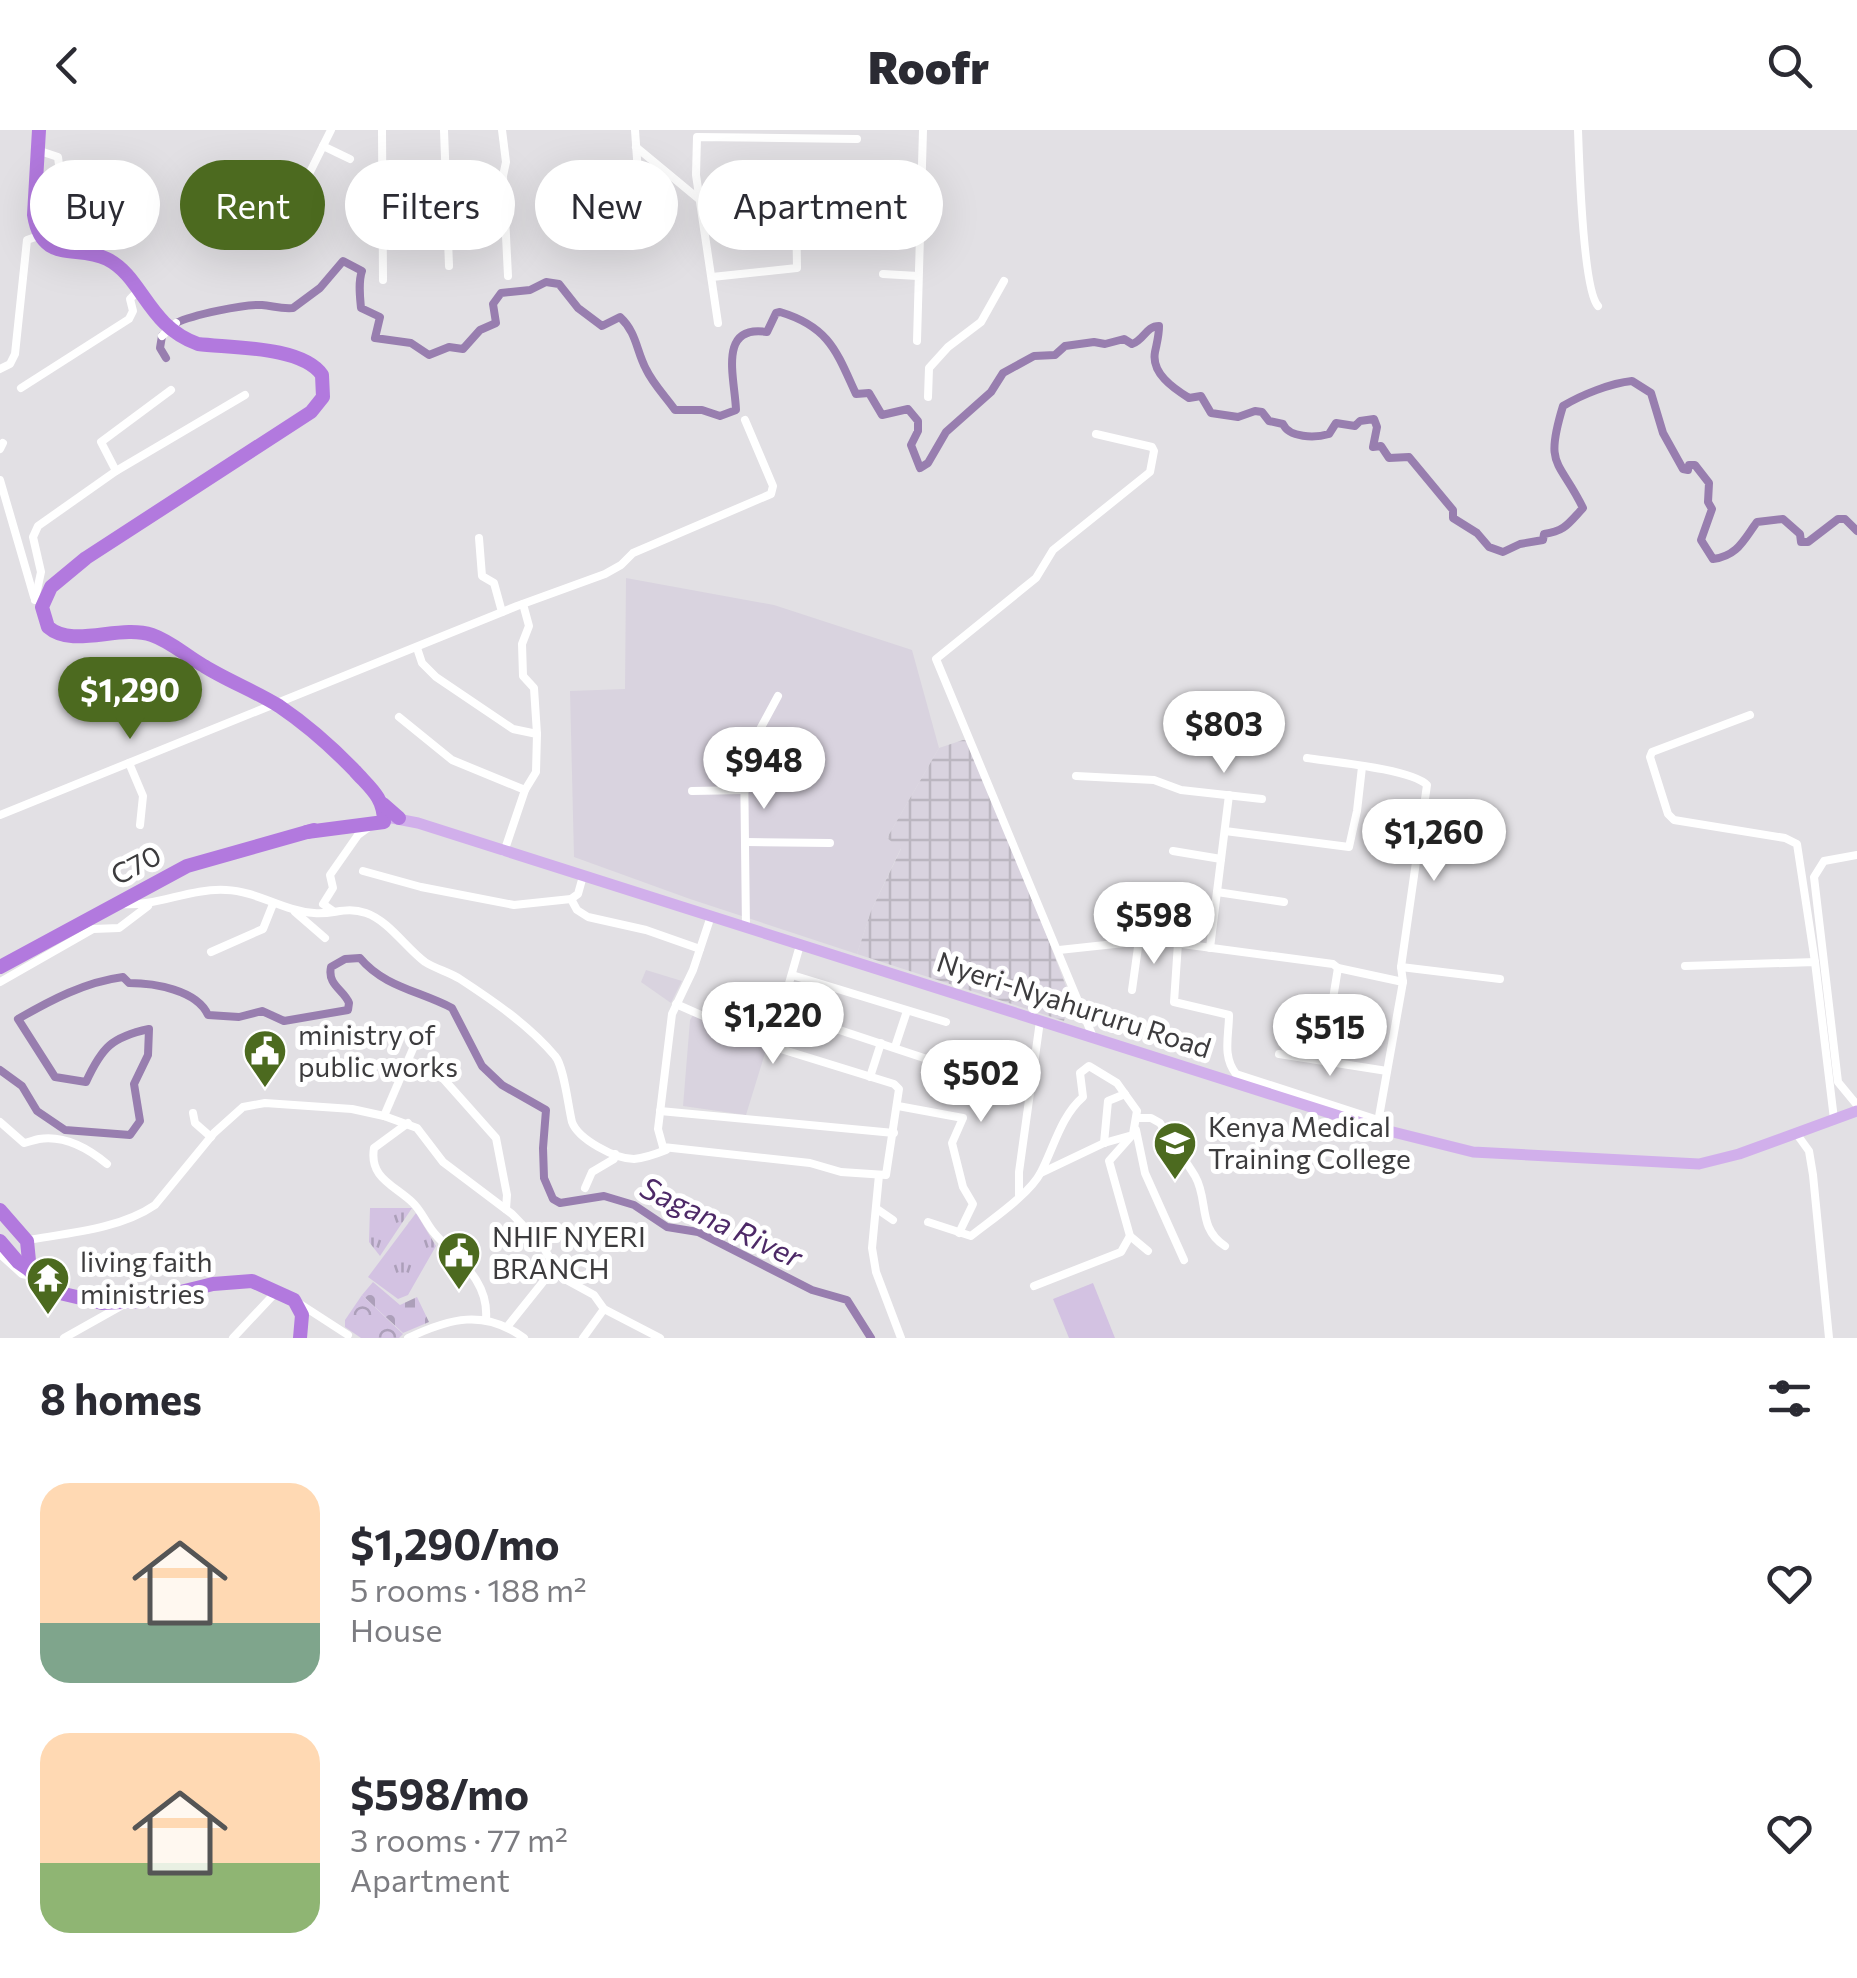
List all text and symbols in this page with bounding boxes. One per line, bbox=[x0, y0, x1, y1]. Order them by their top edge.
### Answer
icon: back bbox=[40, 38, 95, 93]
text: Roofr bbox=[868, 38, 989, 93]
icon: search bbox=[1762, 38, 1817, 93]
chip: Buy bbox=[30, 160, 160, 250]
chip: Rent bbox=[180, 160, 325, 250]
chip: Filters bbox=[345, 160, 515, 250]
chip: New bbox=[535, 160, 678, 250]
chip: Apartment bbox=[698, 160, 943, 250]
pin: $1,290 bbox=[49, 657, 211, 742]
text: $1,290 bbox=[80, 669, 180, 709]
pin: $803 bbox=[1165, 691, 1283, 776]
text: $803 bbox=[1185, 703, 1263, 743]
pin: $948 bbox=[705, 727, 823, 812]
text: $948 bbox=[725, 739, 803, 779]
pin: $1,260 bbox=[1353, 799, 1515, 884]
text: $1,260 bbox=[1384, 811, 1484, 851]
street label: C70 bbox=[105, 837, 167, 891]
pin: $598 bbox=[1095, 882, 1213, 967]
text: $598 bbox=[1116, 894, 1192, 934]
street label: Nyeri-Nyahururu Road bbox=[933, 944, 1216, 1064]
pin: $1,220 bbox=[692, 982, 854, 1067]
text: $1,220 bbox=[724, 994, 822, 1034]
pin: $515 bbox=[1271, 994, 1389, 1079]
text: $515 bbox=[1295, 1006, 1365, 1046]
place label: ministry of public works bbox=[298, 1017, 458, 1083]
public building icon: ministry of public works bbox=[242, 1028, 288, 1089]
pin: $502 bbox=[922, 1040, 1040, 1125]
text: $502 bbox=[943, 1052, 1019, 1092]
place label: Kenya Medical Training College bbox=[1208, 1109, 1411, 1175]
school or university icon: Kenya Medical Training College bbox=[1152, 1120, 1198, 1181]
water label: Sagana River bbox=[635, 1167, 810, 1275]
place label: NHIF NYERI BRANCH bbox=[492, 1219, 646, 1285]
public building icon: NHIF NYERI BRANCH bbox=[436, 1230, 482, 1291]
place label: living faith ministries bbox=[80, 1244, 213, 1310]
temple icon: living faith ministries bbox=[25, 1255, 71, 1316]
icon: filters bbox=[1762, 1371, 1817, 1426]
text: 8 homes bbox=[40, 1372, 202, 1424]
text: $1,290/mo bbox=[350, 1517, 560, 1569]
icon: home bbox=[120, 1523, 240, 1643]
icon: heart bbox=[1762, 1556, 1817, 1611]
text: 5 rooms · 188 m² bbox=[350, 1569, 587, 1609]
text: House bbox=[350, 1609, 442, 1649]
text: $598/mo bbox=[350, 1767, 529, 1819]
icon: home bbox=[120, 1773, 240, 1893]
icon: heart bbox=[1762, 1806, 1817, 1861]
text: 3 rooms · 77 m² bbox=[350, 1819, 568, 1859]
text: Apartment bbox=[350, 1859, 510, 1899]

